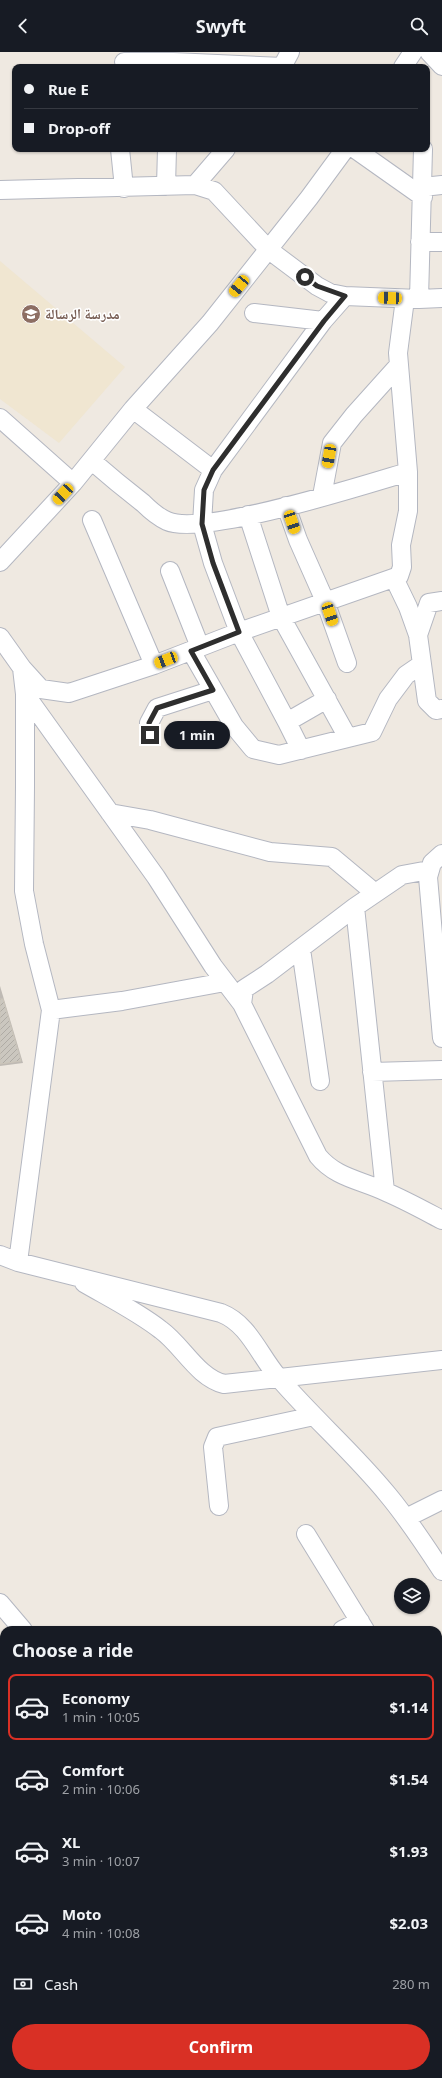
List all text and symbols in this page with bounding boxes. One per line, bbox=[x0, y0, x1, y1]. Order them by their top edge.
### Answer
text: Swyft bbox=[196, 14, 246, 38]
icon: back bbox=[12, 15, 34, 37]
icon: search bbox=[408, 15, 430, 37]
text: Rue E bbox=[48, 79, 89, 99]
text: Drop-off bbox=[48, 118, 110, 138]
route start bbox=[296, 268, 314, 286]
car bbox=[227, 273, 251, 299]
car bbox=[378, 292, 402, 304]
school or university icon: مدرسة الرسالة bbox=[20, 303, 42, 325]
place label: مدرسة الرسالة bbox=[45, 304, 120, 323]
car bbox=[321, 443, 337, 469]
car bbox=[50, 481, 76, 507]
car bbox=[282, 509, 302, 535]
car bbox=[320, 601, 340, 627]
car bbox=[153, 650, 179, 670]
callout: 1 min bbox=[164, 721, 230, 749]
route end bbox=[141, 726, 159, 744]
text: 1 min bbox=[179, 726, 215, 744]
map controls bbox=[394, 1578, 430, 1614]
button: layers bbox=[394, 1578, 430, 1614]
text: Choose a ride bbox=[12, 1638, 133, 1662]
text: Economy bbox=[62, 1688, 130, 1708]
icon: car bbox=[14, 1689, 50, 1725]
text: $1.14 bbox=[389, 1697, 428, 1717]
text: 1 min · 10:05 bbox=[62, 1708, 140, 1726]
text: Comfort bbox=[62, 1760, 124, 1780]
icon: car bbox=[14, 1761, 50, 1797]
text: $1.54 bbox=[389, 1769, 428, 1789]
text: 2 min · 10:06 bbox=[62, 1780, 140, 1798]
text: XL bbox=[62, 1832, 80, 1852]
icon: car bbox=[14, 1833, 50, 1869]
text: $1.93 bbox=[389, 1841, 428, 1861]
text: 3 min · 10:07 bbox=[62, 1852, 140, 1870]
text: Moto bbox=[62, 1904, 101, 1924]
icon: car bbox=[14, 1905, 50, 1941]
text: $2.03 bbox=[389, 1913, 428, 1933]
text: 4 min · 10:08 bbox=[62, 1924, 140, 1942]
icon: cash bbox=[12, 1973, 34, 1995]
text: Cash bbox=[44, 1974, 78, 1994]
text: 280 m bbox=[392, 1975, 430, 1993]
button: Confirm bbox=[12, 2024, 430, 2070]

